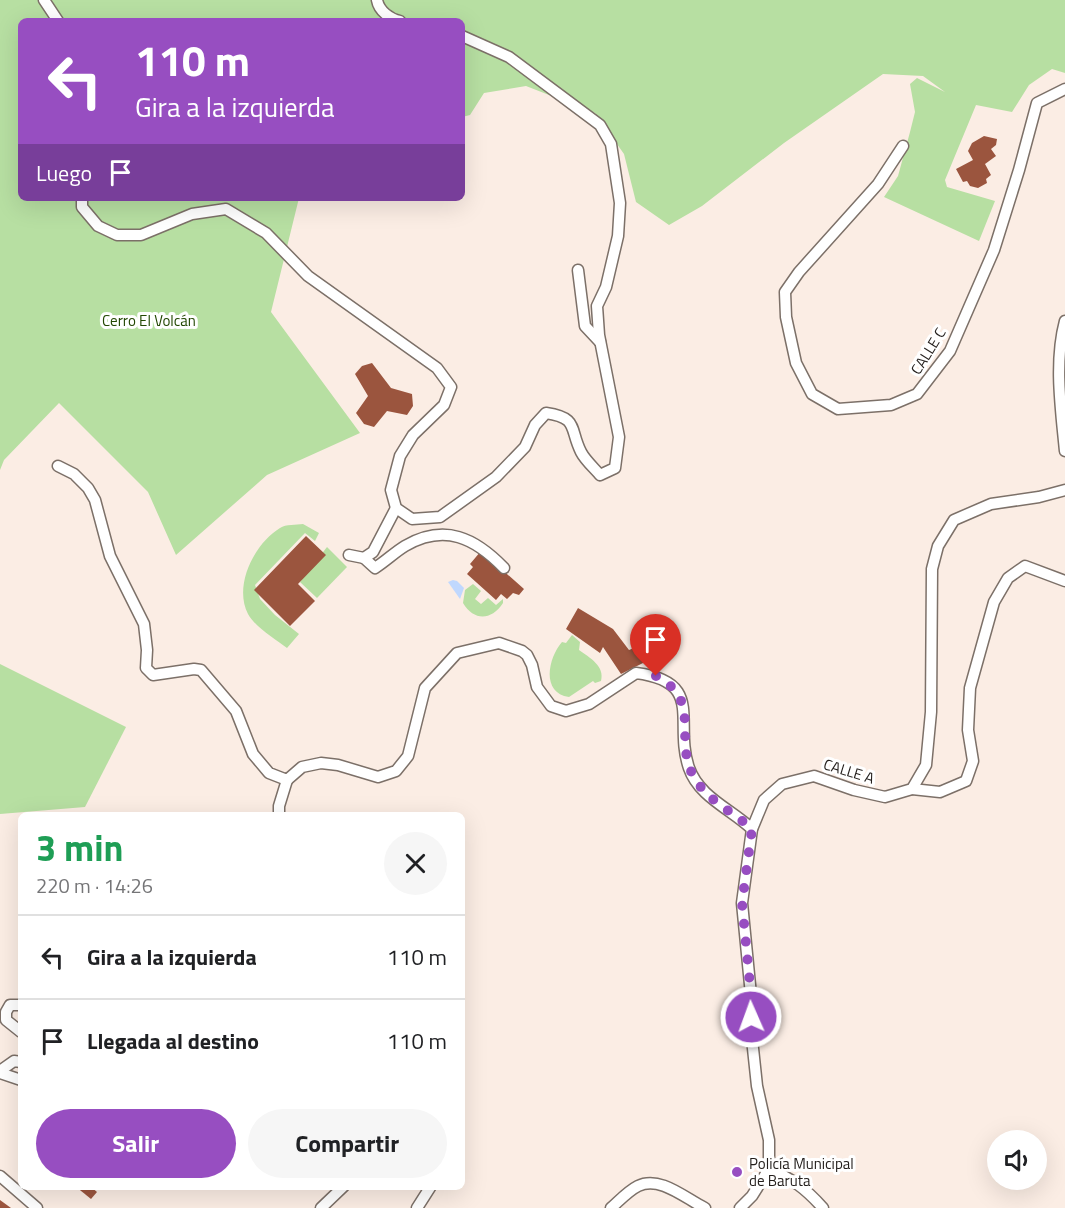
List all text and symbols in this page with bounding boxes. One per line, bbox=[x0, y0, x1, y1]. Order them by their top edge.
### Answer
text: 110 m bbox=[135, 28, 250, 92]
icon: left bbox=[36, 42, 114, 120]
text: Gira a la izquierda bbox=[135, 86, 335, 127]
text: Luego bbox=[36, 156, 92, 190]
icon: arrive bbox=[104, 156, 137, 189]
park label: Cerro El Volcán bbox=[102, 309, 196, 332]
street label: CALLE C bbox=[905, 323, 951, 379]
pin bbox=[630, 614, 681, 676]
icon: arrive bbox=[639, 623, 672, 656]
street label: CALLE A bbox=[821, 752, 877, 790]
text: 3 min bbox=[36, 820, 123, 875]
button: close bbox=[384, 832, 447, 895]
text: 220 m · 14:26 bbox=[36, 870, 153, 901]
text: Gira a la izquierda bbox=[87, 940, 257, 974]
text: 110 m bbox=[387, 940, 447, 974]
icon: left bbox=[36, 941, 69, 974]
position arrow bbox=[719, 985, 783, 1049]
text: Llegada al destino bbox=[87, 1024, 259, 1058]
text: 110 m bbox=[387, 1024, 447, 1058]
icon: arrive bbox=[36, 1025, 69, 1058]
button: Salir bbox=[36, 1109, 236, 1178]
button: Compartir bbox=[248, 1109, 447, 1178]
map controls bbox=[987, 1130, 1047, 1190]
button: sound bbox=[987, 1130, 1047, 1190]
place label: Policía Municipal de Baruta bbox=[749, 1152, 854, 1192]
marker: Policía Municipal de Baruta bbox=[730, 1165, 744, 1179]

